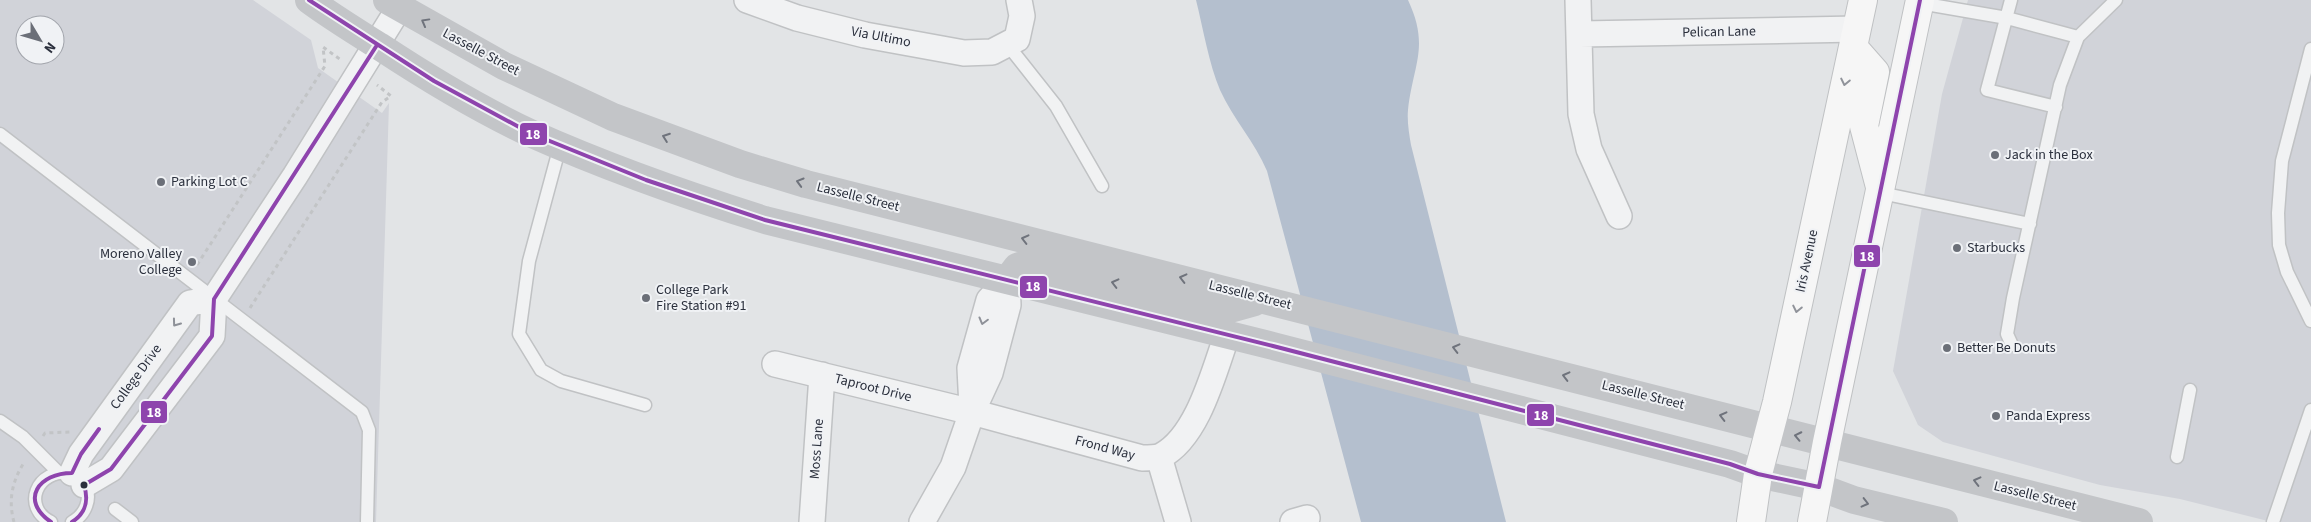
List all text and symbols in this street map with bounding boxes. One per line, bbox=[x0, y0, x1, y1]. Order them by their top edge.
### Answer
north arrow bbox=[15, 15, 65, 65]
one-way arrow bbox=[421, 18, 430, 28]
street label: Via Ultimo bbox=[849, 21, 913, 53]
street label: Pelican Lane bbox=[1682, 21, 1756, 43]
street label: Lasselle Street bbox=[439, 23, 523, 81]
text: N bbox=[39, 38, 60, 57]
one-way arrow bbox=[1840, 77, 1851, 86]
line badge: 18 bbox=[519, 122, 548, 146]
text: 18 bbox=[526, 125, 540, 145]
one-way arrow bbox=[662, 133, 671, 143]
place label: Jack in the Box bbox=[2005, 145, 2093, 165]
marker: Jack in the Box bbox=[1989, 149, 2001, 161]
place label: Parking Lot C bbox=[171, 172, 248, 192]
marker: Parking Lot C bbox=[155, 176, 167, 188]
one-way arrow bbox=[796, 177, 804, 187]
street label: Lasselle Street bbox=[815, 177, 902, 217]
street label: Iris Avenue bbox=[1791, 228, 1823, 294]
one-way arrow bbox=[1021, 234, 1030, 245]
place label: Starbucks bbox=[1967, 238, 2025, 258]
marker: Starbucks bbox=[1951, 242, 1963, 254]
place label: Moreno Valley College bbox=[100, 244, 182, 280]
line badge: 18 bbox=[1853, 244, 1881, 268]
text: 18 bbox=[1860, 247, 1874, 267]
marker: Moreno Valley College bbox=[186, 256, 198, 268]
one-way arrow bbox=[1179, 274, 1187, 284]
line badge: 18 bbox=[1019, 275, 1048, 299]
street label: Lasselle Street bbox=[1207, 275, 1294, 315]
text: 18 bbox=[1026, 277, 1040, 297]
one-way arrow bbox=[1110, 278, 1119, 289]
place label: College Park Fire Station #91 bbox=[656, 280, 746, 316]
marker: College Park Fire Station #91 bbox=[640, 292, 652, 304]
one-way arrow bbox=[1792, 305, 1802, 314]
one-way arrow bbox=[173, 317, 182, 327]
one-way arrow bbox=[978, 317, 989, 326]
place label: Better Be Donuts bbox=[1957, 338, 2056, 358]
street label: College Drive bbox=[105, 340, 167, 414]
marker: Better Be Donuts bbox=[1941, 342, 1953, 354]
one-way arrow bbox=[1452, 343, 1460, 353]
street label: Taproot Drive bbox=[832, 369, 914, 407]
one-way arrow bbox=[1562, 371, 1570, 381]
street label: Lasselle Street bbox=[1600, 375, 1687, 415]
line badge: 18 bbox=[140, 400, 168, 424]
text: 18 bbox=[147, 403, 161, 423]
line badge: 18 bbox=[1526, 403, 1555, 427]
text: 18 bbox=[1534, 406, 1548, 426]
place label: Panda Express bbox=[2006, 406, 2090, 426]
marker: Panda Express bbox=[1990, 410, 2002, 422]
one-way arrow bbox=[1719, 411, 1728, 422]
street label: Moss Lane bbox=[805, 418, 829, 480]
street label: Frond Way bbox=[1073, 430, 1138, 466]
one-way arrow bbox=[1794, 431, 1803, 442]
one-way arrow bbox=[1973, 476, 1982, 487]
street label: Lasselle Street bbox=[1992, 476, 2079, 516]
unlabelled marker bbox=[79, 480, 89, 490]
one-way arrow bbox=[1861, 497, 1870, 508]

